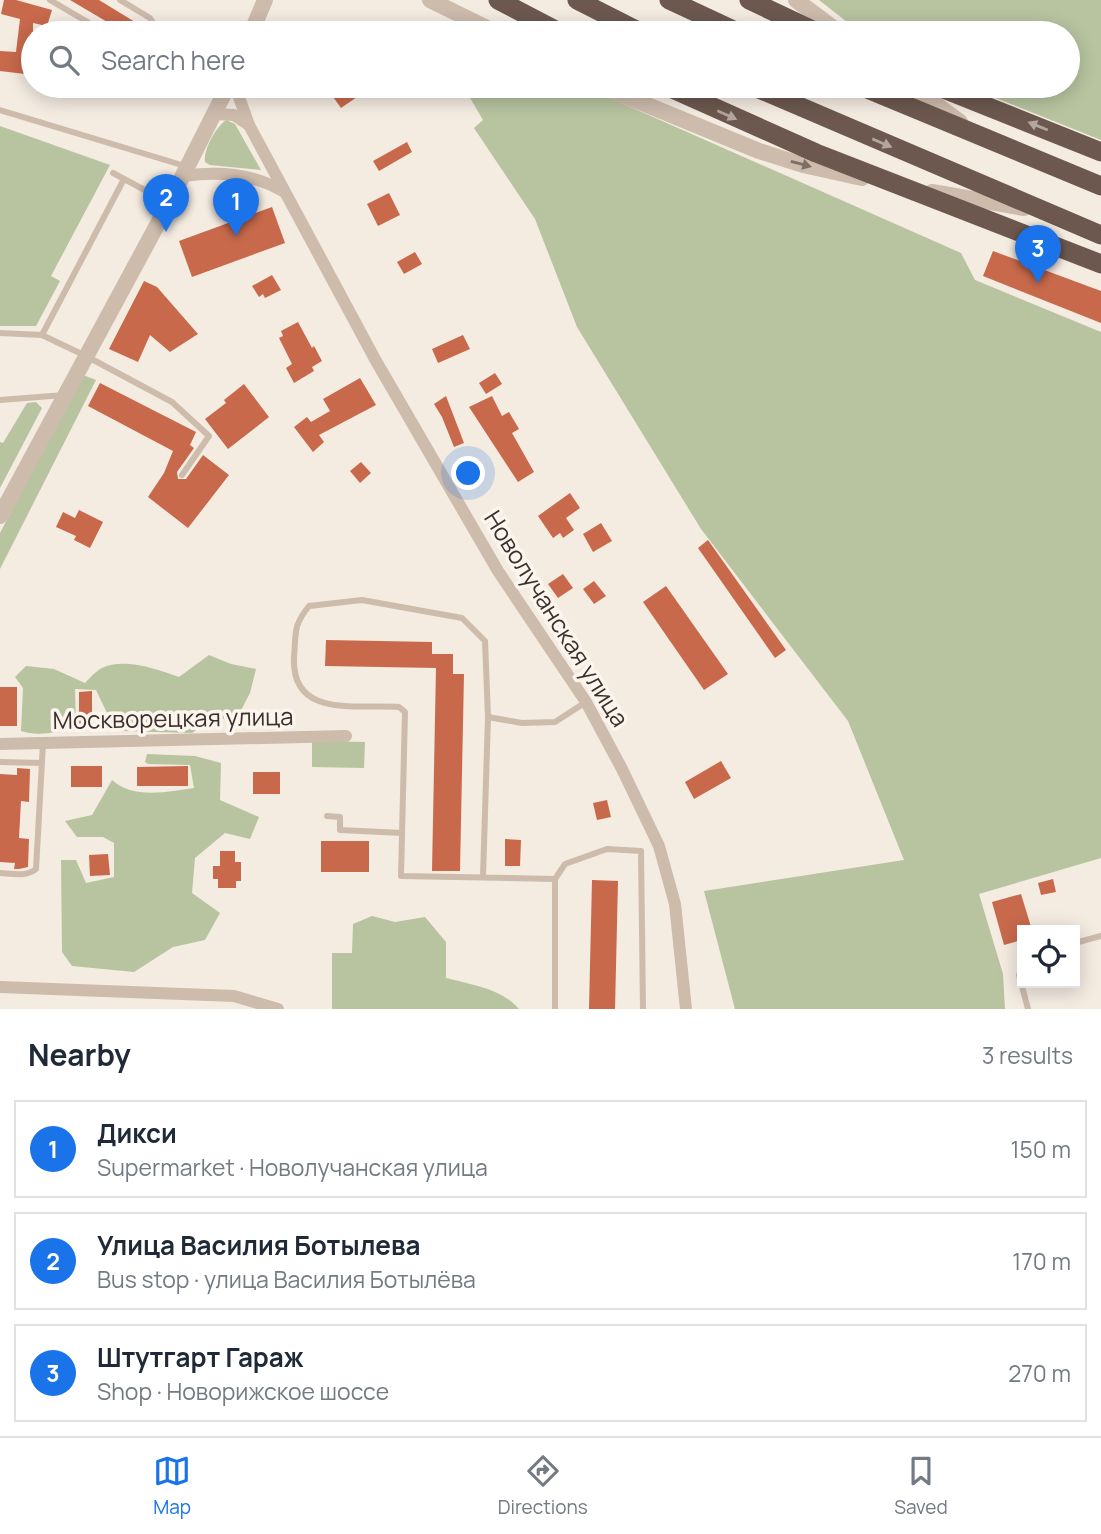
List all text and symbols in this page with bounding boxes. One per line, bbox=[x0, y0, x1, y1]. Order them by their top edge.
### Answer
search box bbox=[21, 21, 1080, 98]
icon: search bbox=[45, 41, 83, 79]
text: Search here bbox=[101, 42, 246, 78]
one-way arrow bbox=[717, 110, 738, 121]
one-way arrow bbox=[1027, 121, 1048, 132]
one-way arrow bbox=[872, 137, 892, 149]
one-way arrow bbox=[790, 159, 812, 170]
pin: 2 bbox=[143, 174, 189, 232]
pin: 1 bbox=[213, 178, 259, 236]
pin: 3 bbox=[1015, 225, 1061, 283]
your location bbox=[451, 456, 485, 490]
street label: Новолучанская улица bbox=[477, 504, 637, 733]
street label: Москворецкая улица bbox=[52, 699, 294, 736]
map controls bbox=[1017, 925, 1080, 988]
button: locate bbox=[1017, 925, 1080, 988]
text: Nearby bbox=[28, 1034, 131, 1075]
text: 3 results bbox=[982, 1039, 1073, 1071]
text: Дикси bbox=[97, 1115, 177, 1151]
text: 1 bbox=[48, 1133, 58, 1165]
text: 150 m bbox=[1011, 1133, 1071, 1165]
text: Supermarket · Новолучанская улица bbox=[97, 1151, 488, 1183]
text: Улица Василия Ботылева bbox=[97, 1227, 421, 1263]
text: 2 bbox=[46, 1245, 60, 1277]
text: 170 m bbox=[1012, 1245, 1071, 1277]
text: Bus stop · улица Василия Ботылёва bbox=[97, 1263, 476, 1295]
text: Штутгарт Гараж bbox=[97, 1339, 304, 1375]
text: 3 bbox=[46, 1357, 60, 1389]
text: 270 m bbox=[1008, 1357, 1071, 1389]
text: Shop · Новорижское шоссе bbox=[97, 1375, 389, 1407]
tab: Map bbox=[153, 1452, 191, 1520]
tab: Directions bbox=[498, 1452, 588, 1520]
tab: Saved bbox=[894, 1452, 948, 1520]

